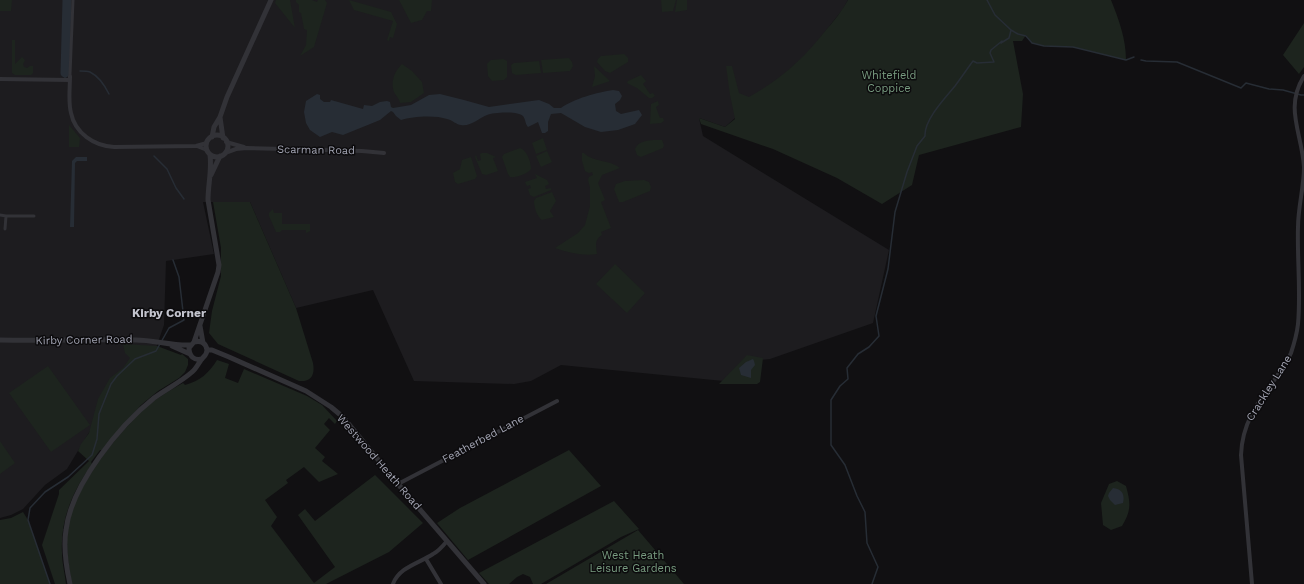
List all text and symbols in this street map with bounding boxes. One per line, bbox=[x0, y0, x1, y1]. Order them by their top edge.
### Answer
park label: Whitefield Coppice bbox=[861, 69, 917, 95]
street label: Scarman Road bbox=[277, 143, 355, 157]
district label: Kirby Corner bbox=[132, 306, 207, 320]
street label: Kirby Corner Road bbox=[35, 333, 133, 347]
street label: Crackley Lane bbox=[1244, 353, 1294, 423]
street label: Westwood Heath Road bbox=[334, 412, 424, 512]
street label: Featherbed Lane bbox=[440, 412, 526, 466]
park label: West Heath Leisure Gardens bbox=[589, 549, 677, 575]

